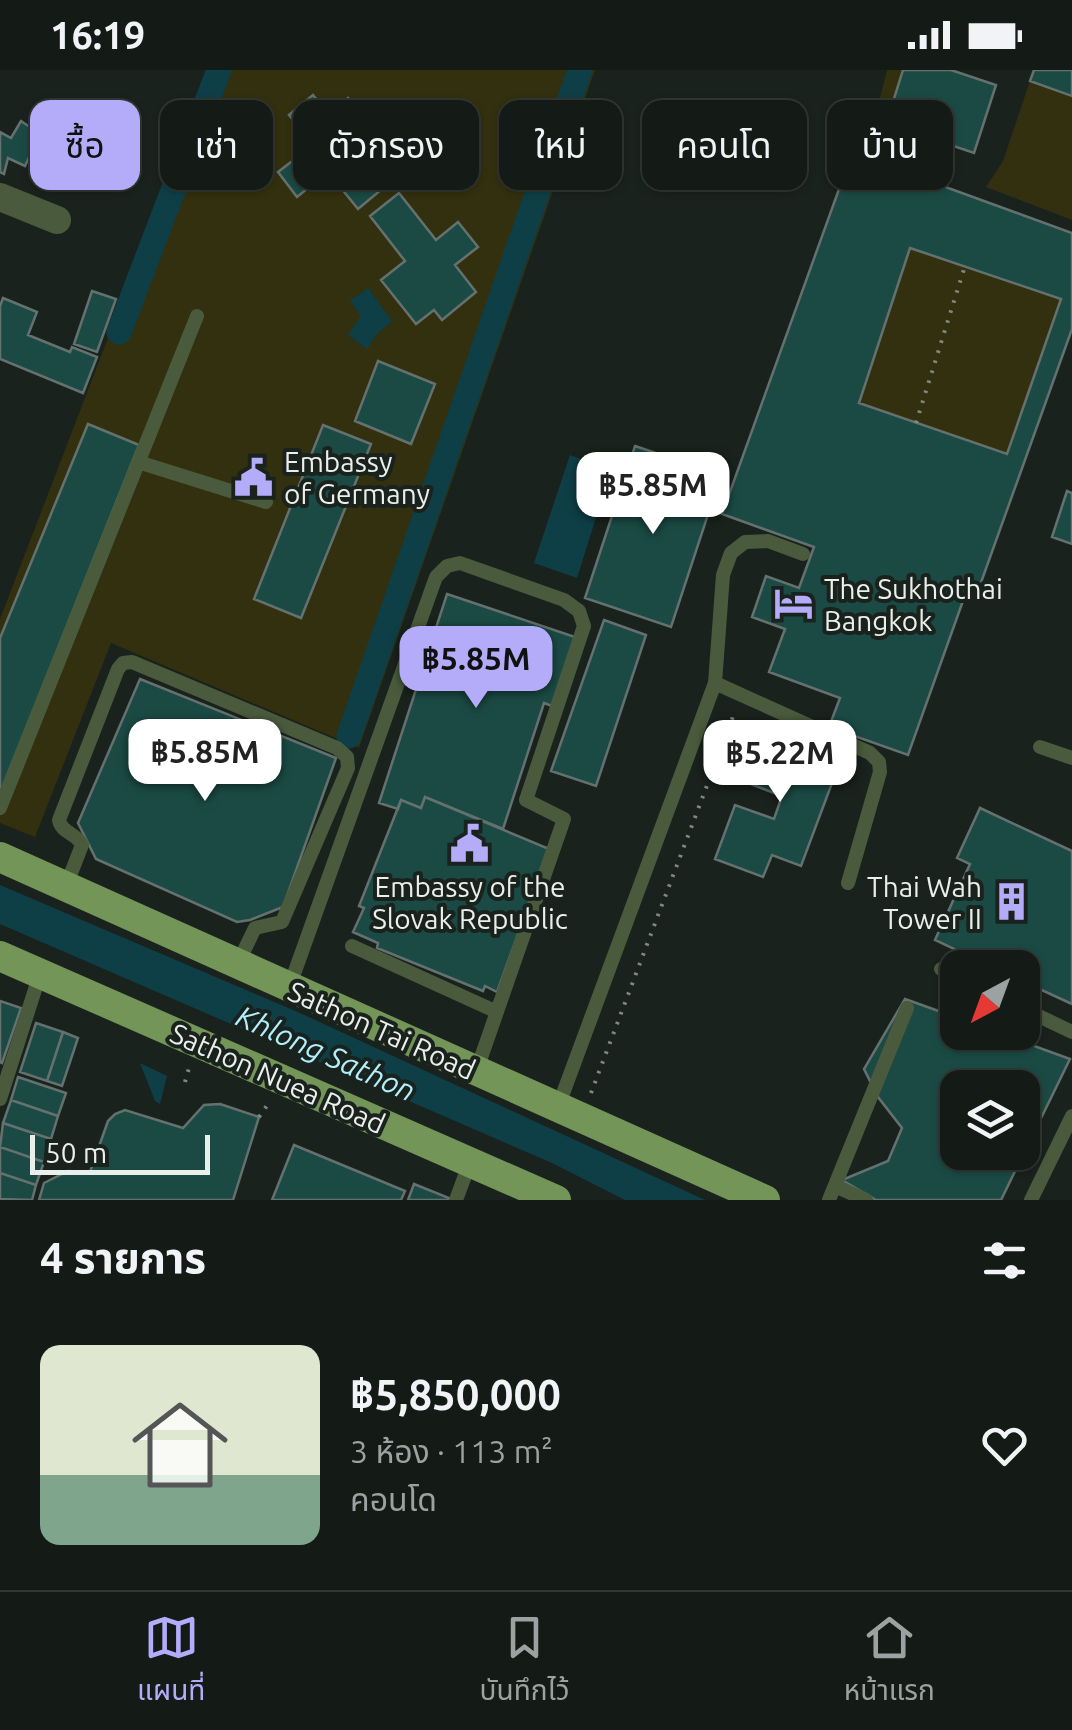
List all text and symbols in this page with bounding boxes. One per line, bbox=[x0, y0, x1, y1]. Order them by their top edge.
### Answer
text: 16:19 bbox=[50, 14, 145, 56]
chip: ซื้อ bbox=[30, 100, 140, 190]
chip: เช่า bbox=[160, 100, 273, 190]
chip: ตัวกรอง bbox=[293, 100, 479, 190]
chip: ใหม่ bbox=[499, 100, 622, 190]
chip: คอนโด bbox=[642, 100, 807, 190]
chip: บ้าน bbox=[827, 100, 953, 190]
place label: Embassy of Germany bbox=[284, 446, 430, 509]
pin: ฿5.85M bbox=[572, 452, 734, 537]
public building icon: Embassy of Germany bbox=[233, 456, 275, 498]
text: ฿5.85M bbox=[598, 466, 708, 502]
place label: The Sukhothai Bangkok bbox=[824, 573, 1003, 636]
hotel icon: The Sukhothai Bangkok bbox=[773, 583, 815, 625]
pin: ฿5.85M bbox=[395, 626, 557, 711]
text: ฿5.85M bbox=[421, 640, 531, 676]
pin: ฿5.85M bbox=[124, 719, 286, 804]
pin: ฿5.22M bbox=[699, 720, 861, 805]
text: ฿5.85M bbox=[150, 733, 260, 769]
text: ฿5.22M bbox=[725, 734, 835, 770]
public building icon: Embassy of the Slovak Republic bbox=[449, 823, 491, 865]
place label: Embassy of the Slovak Republic bbox=[372, 871, 568, 934]
place label: Thai Wah Tower II bbox=[867, 871, 982, 934]
building icon: Thai Wah Tower II bbox=[991, 881, 1033, 923]
north arrow bbox=[940, 950, 1040, 1050]
map controls bbox=[940, 950, 1040, 1170]
street label: Sathon Tai Road bbox=[284, 975, 480, 1085]
water label: Khlong Sathon bbox=[231, 998, 421, 1108]
street label: Sathon Nuea Road bbox=[166, 1017, 390, 1139]
button: layers bbox=[940, 1070, 1040, 1170]
scale bar bbox=[30, 1130, 210, 1174]
text: 50 m bbox=[45, 1137, 107, 1168]
icon: filters bbox=[977, 1233, 1032, 1288]
text: 4 รายการ bbox=[40, 1234, 206, 1281]
text: ฿5,850,000 bbox=[350, 1371, 561, 1418]
icon: home bbox=[120, 1385, 240, 1505]
icon: heart bbox=[977, 1418, 1032, 1473]
text: 3 ห้อง · 113 m² bbox=[350, 1433, 553, 1469]
text: คอนโด bbox=[350, 1481, 437, 1517]
tab: แผนที่ bbox=[137, 1610, 205, 1713]
tab: บันทึกไว้ bbox=[480, 1610, 570, 1713]
tab: หน้าแรก bbox=[844, 1610, 935, 1713]

